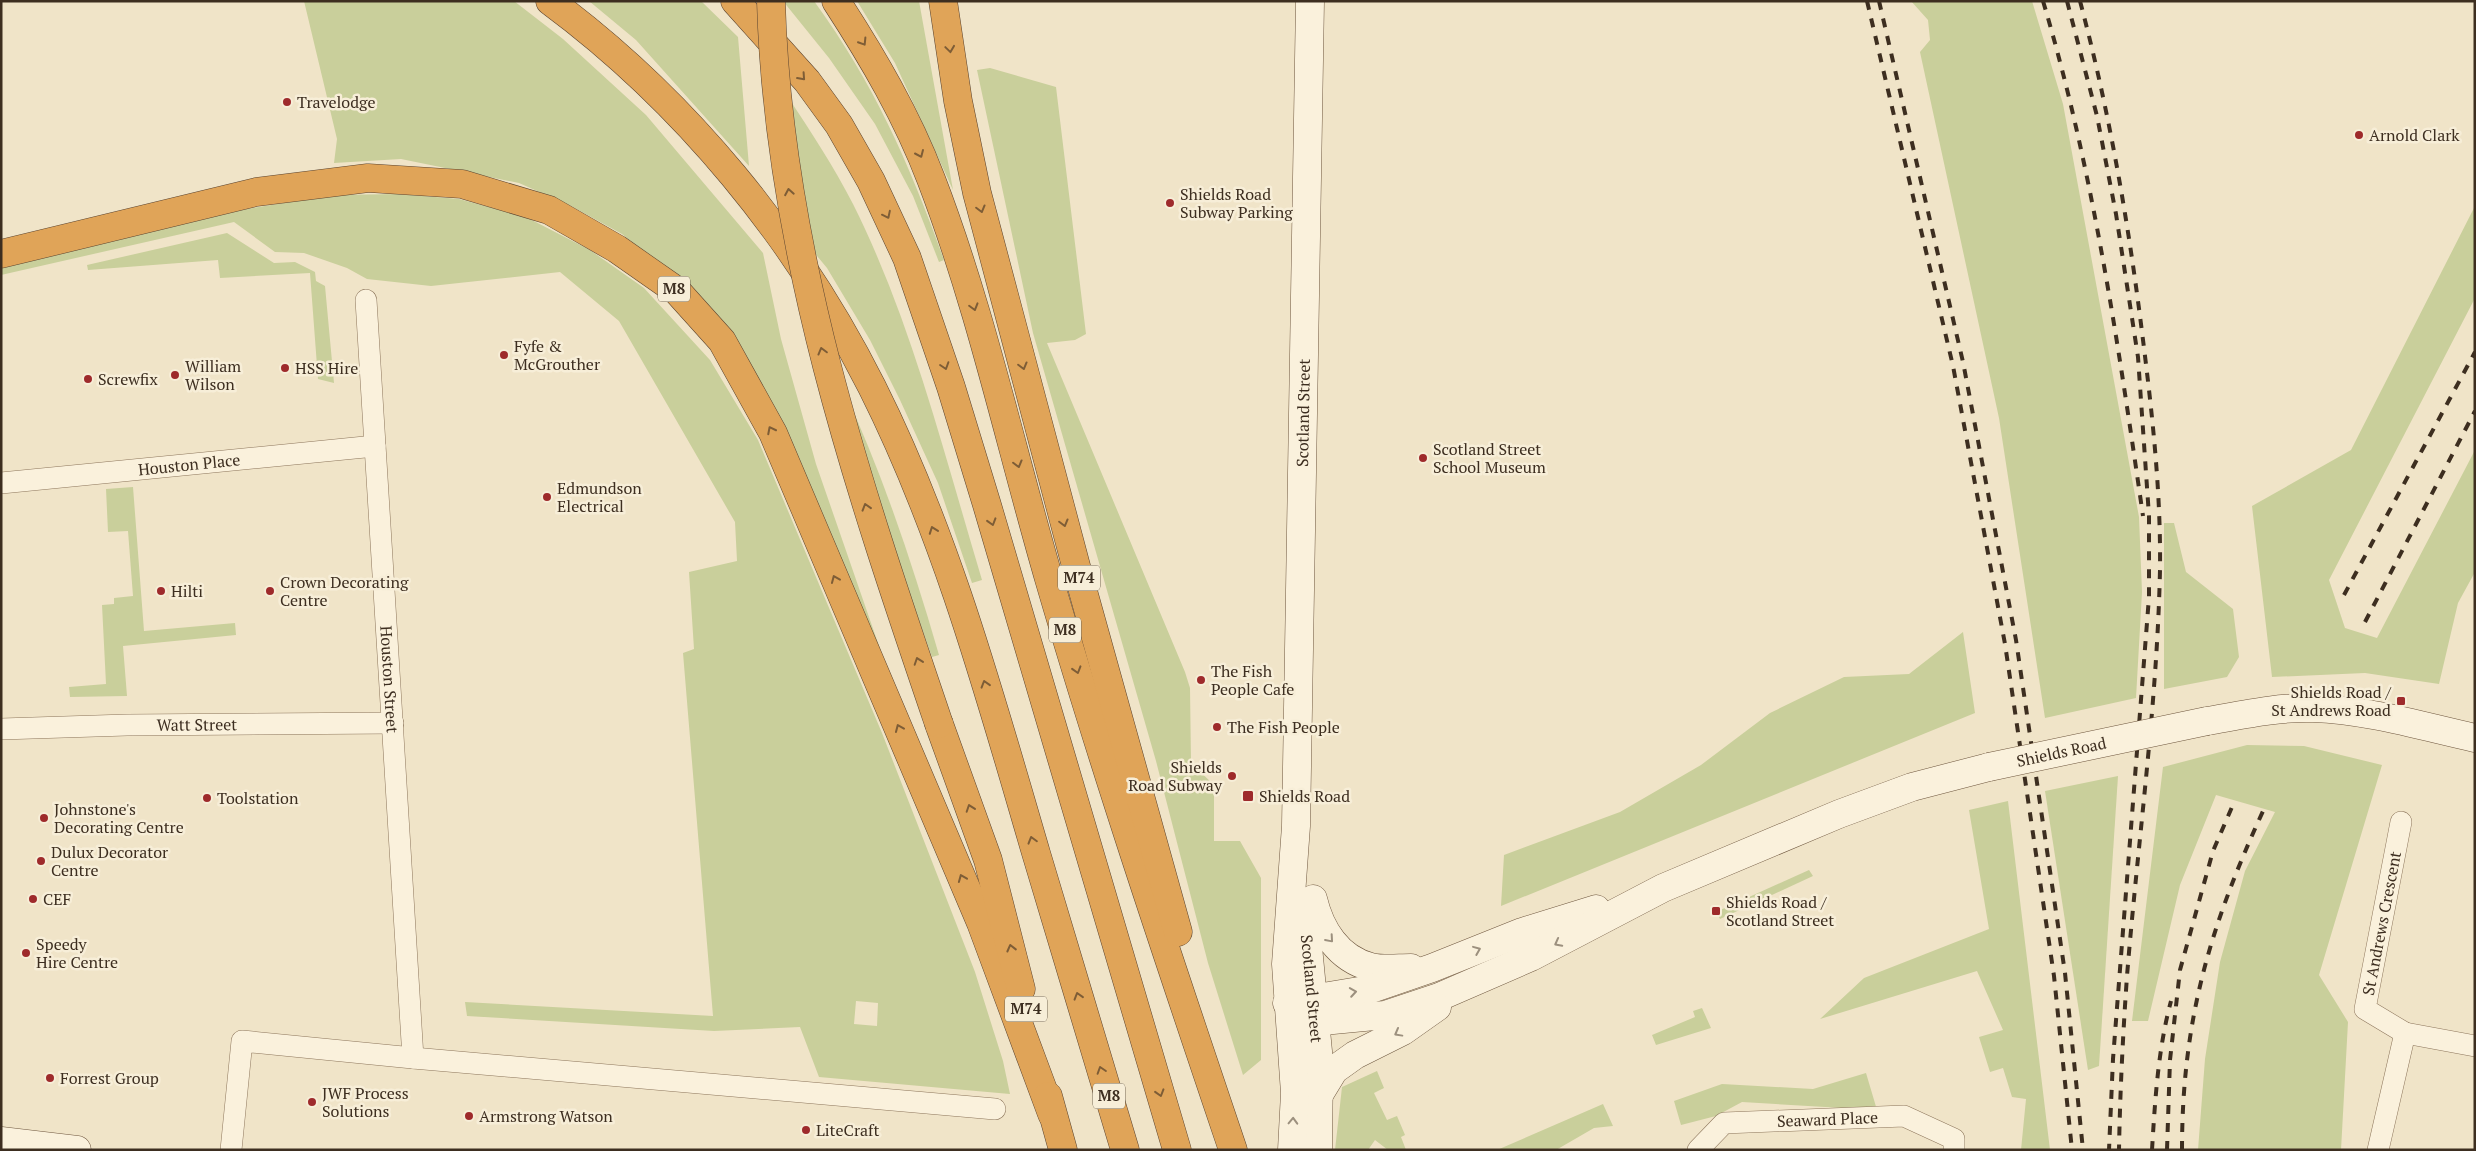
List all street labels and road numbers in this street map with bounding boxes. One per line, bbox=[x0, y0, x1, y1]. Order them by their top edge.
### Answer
road number: M8 bbox=[658, 276, 690, 302]
street label: Scotland Street bbox=[1291, 358, 1315, 467]
street label: Houston Place bbox=[137, 448, 241, 480]
road number: M74 bbox=[1058, 566, 1100, 590]
road number: M8 bbox=[1049, 618, 1081, 642]
street label: Houston Street bbox=[375, 625, 404, 734]
street label: Watt Street bbox=[157, 713, 237, 736]
street label: Shields Road bbox=[2015, 732, 2108, 772]
street label: St Andrews Crescent bbox=[2357, 849, 2406, 997]
street label: Scotland Street bbox=[1296, 934, 1328, 1044]
road number: M74 bbox=[1005, 996, 1047, 1022]
road number: M8 bbox=[1093, 1084, 1125, 1108]
street label: Seaward Place bbox=[1776, 1106, 1878, 1132]

